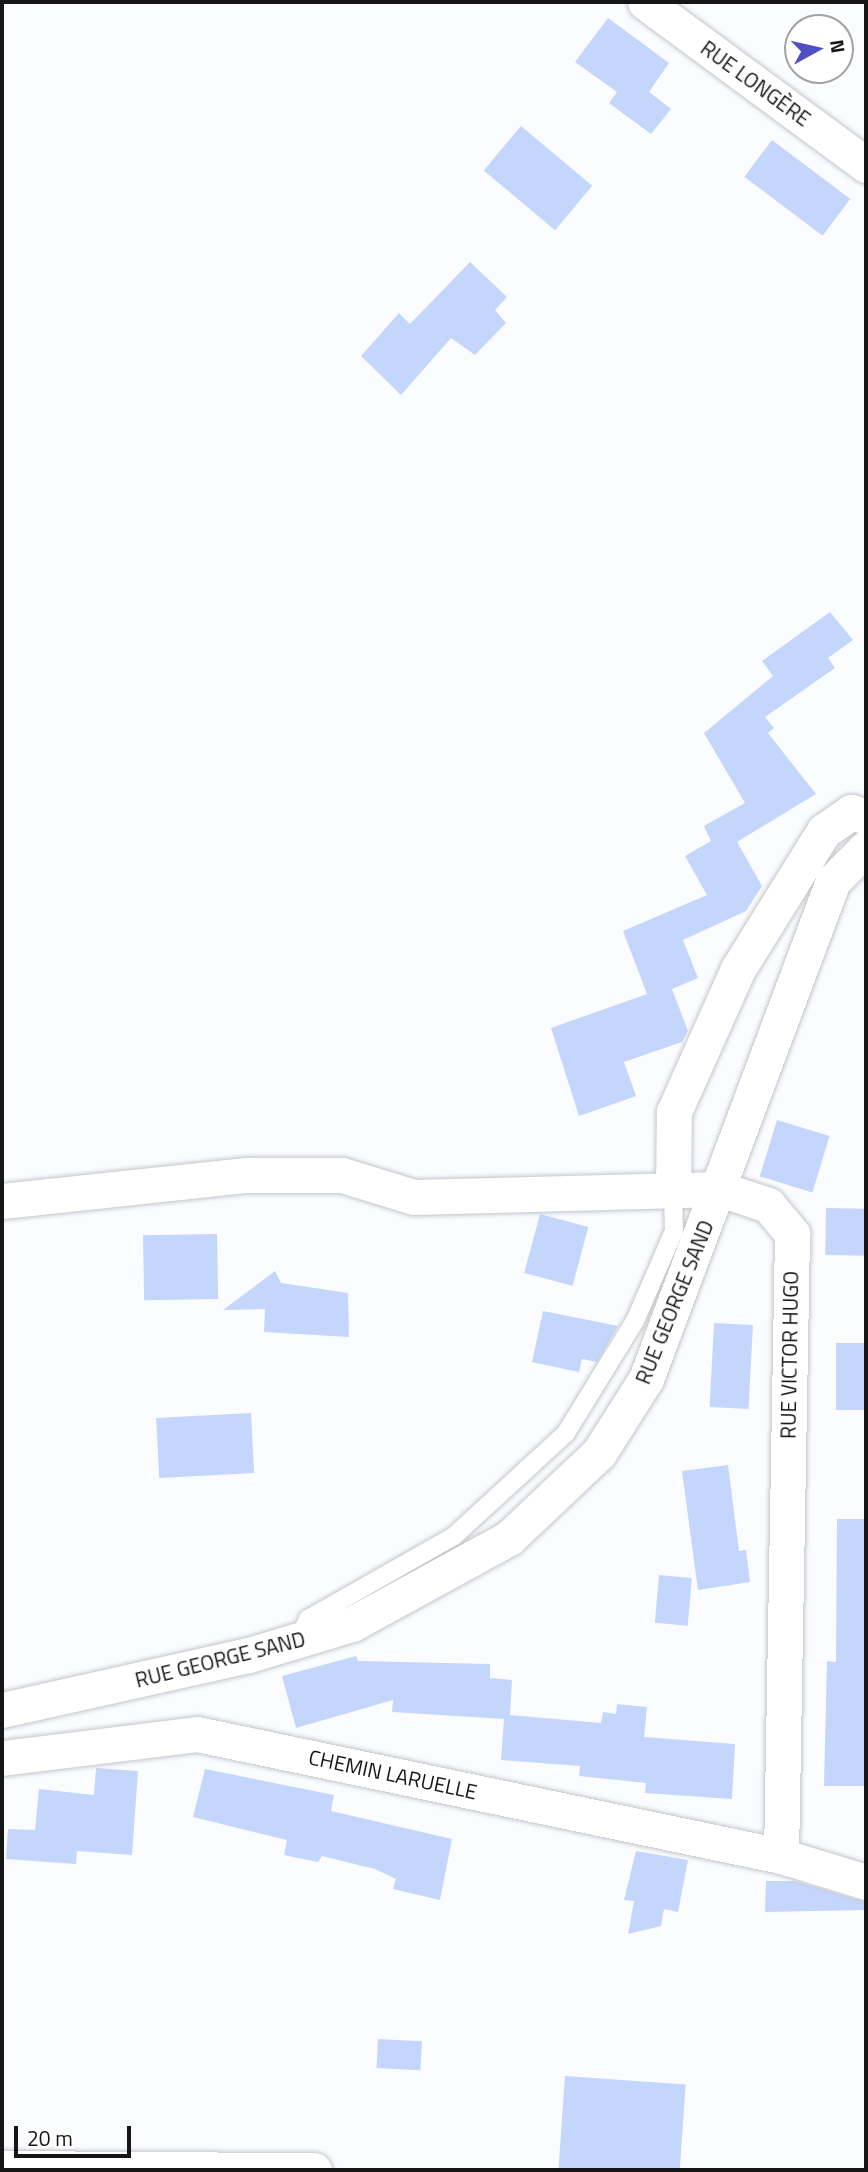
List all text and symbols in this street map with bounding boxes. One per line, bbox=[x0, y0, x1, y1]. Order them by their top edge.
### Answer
north arrow bbox=[784, 14, 854, 84]
street label: RUE LONGÈRE bbox=[696, 35, 816, 131]
text: N bbox=[823, 38, 854, 55]
street label: RUE GEORGE SAND bbox=[630, 1216, 718, 1388]
street label: RUE VICTOR HUGO bbox=[775, 1271, 803, 1439]
street label: RUE GEORGE SAND bbox=[132, 1626, 308, 1692]
street label: CHEMIN LARUELLE bbox=[307, 1744, 479, 1804]
scale bar bbox=[18, 2112, 135, 2156]
text: 20 m bbox=[27, 2122, 73, 2154]

